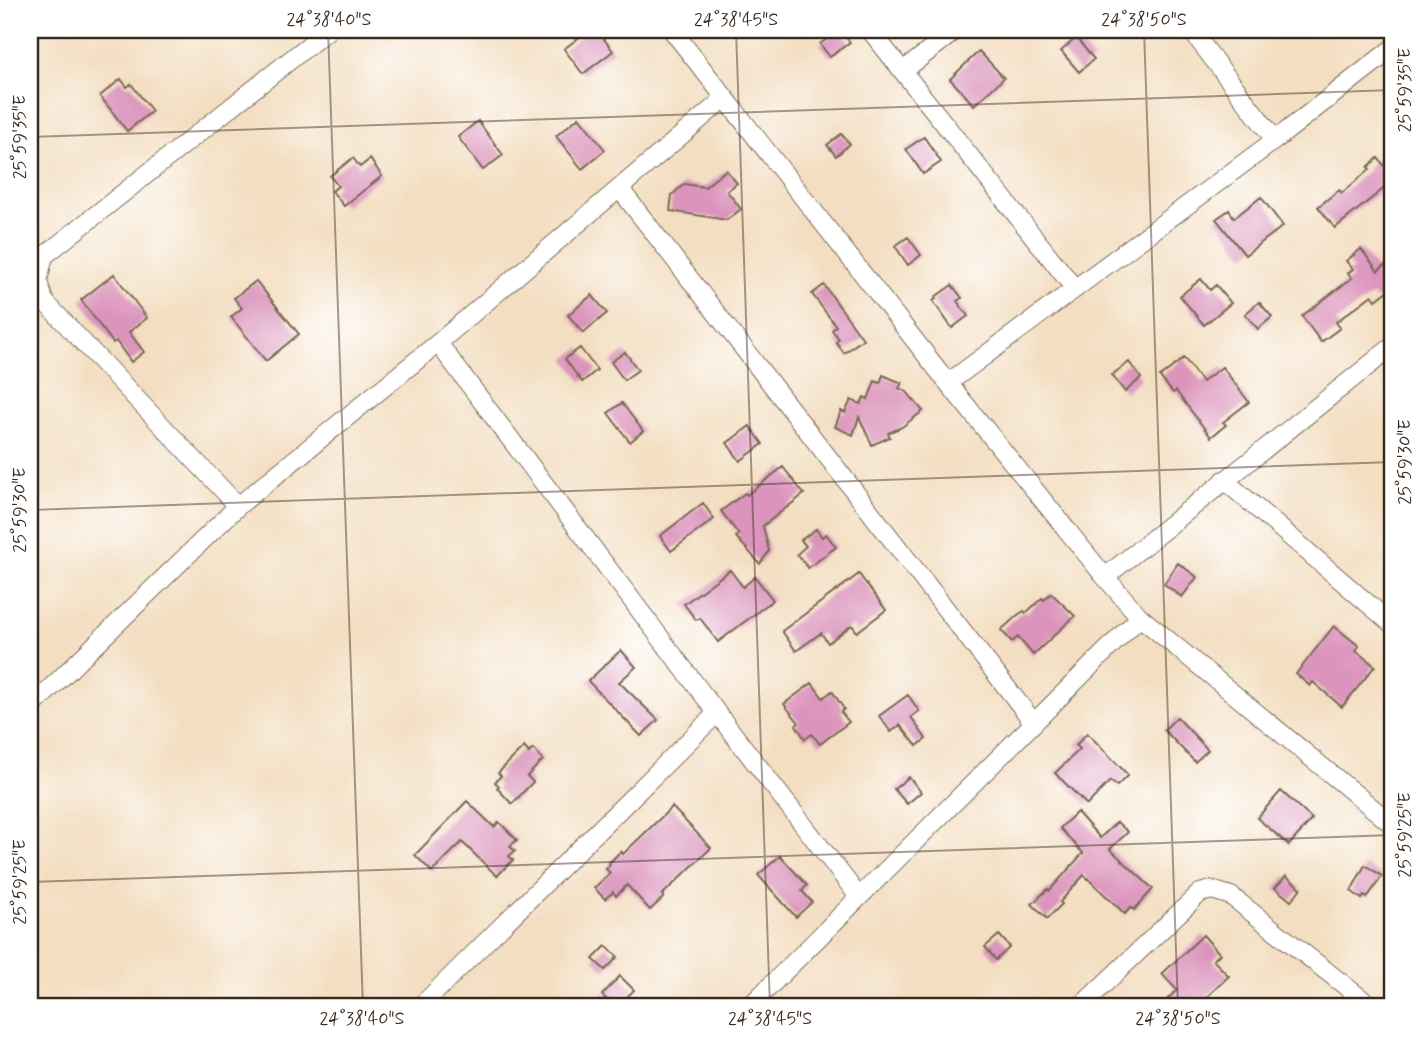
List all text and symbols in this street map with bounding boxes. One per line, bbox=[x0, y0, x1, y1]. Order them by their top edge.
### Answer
text: 24°38'40"S bbox=[287, 8, 371, 32]
text: 24°38'45"S bbox=[694, 8, 778, 32]
text: 24°38'50"S bbox=[1101, 8, 1187, 32]
text: 25°59'35"E bbox=[1393, 48, 1417, 132]
text: 25°59'35"E bbox=[8, 95, 32, 179]
text: 25°59'30"E bbox=[1393, 419, 1417, 505]
text: 25°59'30"E bbox=[8, 467, 32, 553]
text: 25°59'25"E bbox=[1393, 792, 1417, 878]
text: 25°59'25"E bbox=[8, 839, 32, 925]
text: 24°38'40"S bbox=[320, 1007, 404, 1031]
text: 24°38'45"S bbox=[728, 1007, 812, 1031]
text: 24°38'50"S bbox=[1135, 1007, 1221, 1031]

